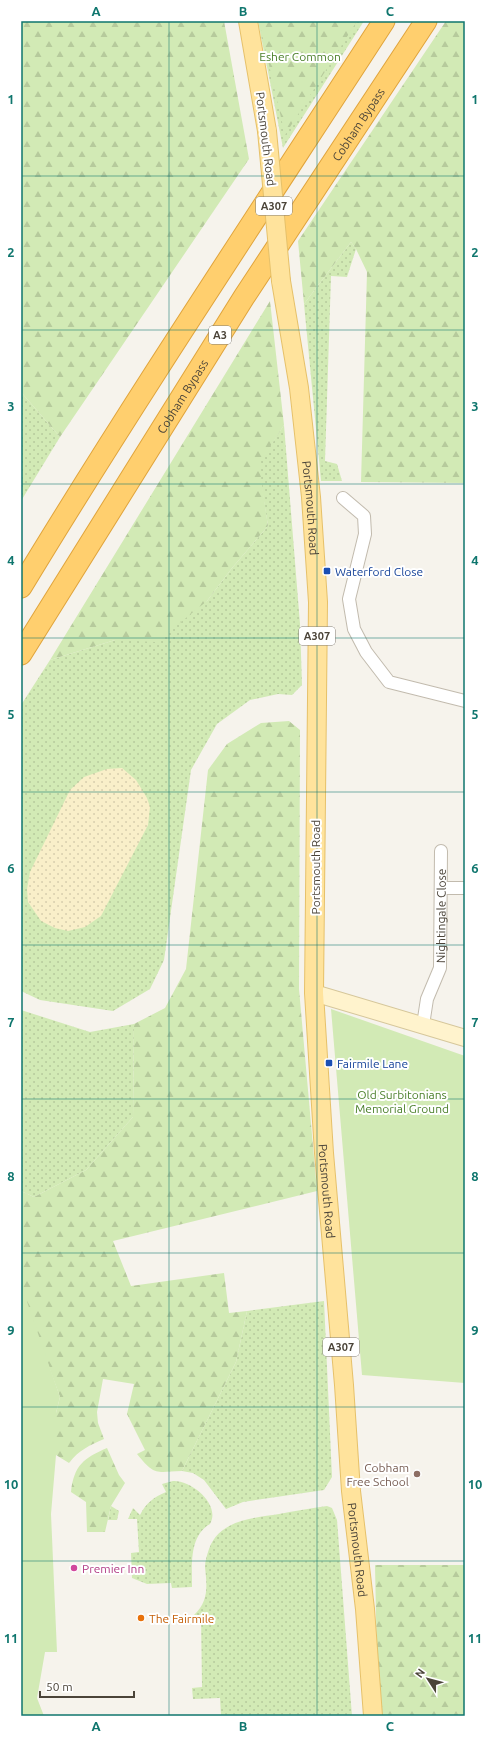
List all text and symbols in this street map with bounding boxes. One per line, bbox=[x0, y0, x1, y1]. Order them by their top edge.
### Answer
text: A bbox=[91, 4, 101, 18]
text: B bbox=[239, 4, 248, 18]
text: C bbox=[386, 4, 395, 18]
park label: Esher Common bbox=[259, 50, 341, 63]
street label: Cobham Bypass bbox=[329, 85, 387, 163]
street label: Portsmouth Road bbox=[254, 91, 278, 187]
text: 1 bbox=[7, 92, 15, 106]
text: 1 bbox=[471, 92, 479, 106]
road number: A307 bbox=[256, 197, 292, 215]
text: 2 bbox=[7, 245, 15, 259]
text: 2 bbox=[471, 245, 479, 259]
road number: A3 bbox=[209, 326, 231, 344]
street label: Cobham Bypass bbox=[154, 357, 210, 435]
text: 3 bbox=[7, 399, 15, 413]
text: 3 bbox=[471, 399, 479, 413]
street label: Portsmouth Road bbox=[301, 460, 321, 556]
text: 4 bbox=[7, 553, 15, 567]
text: 4 bbox=[471, 553, 479, 567]
place label: Waterford Close bbox=[335, 565, 423, 578]
marker: Waterford Close bbox=[322, 566, 332, 576]
road number: A307 bbox=[299, 627, 335, 645]
text: 5 bbox=[7, 707, 15, 721]
text: 5 bbox=[471, 707, 479, 721]
street label: Portsmouth Road bbox=[309, 820, 322, 914]
text: 6 bbox=[7, 861, 15, 875]
text: 6 bbox=[471, 861, 479, 875]
street label: Nightingale Close bbox=[434, 868, 447, 963]
text: 7 bbox=[7, 1015, 15, 1029]
text: 7 bbox=[471, 1015, 479, 1029]
place label: Fairmile Lane bbox=[337, 1057, 408, 1070]
marker: Fairmile Lane bbox=[324, 1058, 334, 1068]
park label: Old Surbitonians Memorial Ground bbox=[355, 1088, 449, 1115]
street label: Portsmouth Road bbox=[317, 1143, 338, 1239]
text: 8 bbox=[7, 1169, 15, 1183]
text: 8 bbox=[471, 1169, 479, 1183]
text: 9 bbox=[7, 1323, 15, 1337]
text: 9 bbox=[471, 1323, 479, 1337]
road number: A307 bbox=[323, 1338, 359, 1356]
place label: Cobham Free School bbox=[346, 1461, 409, 1488]
marker: Cobham Free School bbox=[412, 1469, 422, 1479]
text: 10 bbox=[4, 1477, 18, 1491]
text: 10 bbox=[468, 1477, 482, 1491]
street label: Portsmouth Road bbox=[346, 1502, 370, 1598]
place label: Premier Inn bbox=[82, 1562, 144, 1575]
marker: Premier Inn bbox=[69, 1563, 79, 1573]
place label: The Fairmile bbox=[149, 1612, 214, 1625]
marker: The Fairmile bbox=[136, 1613, 146, 1623]
text: 11 bbox=[4, 1631, 18, 1645]
text: 11 bbox=[468, 1631, 482, 1645]
north arrow bbox=[408, 1659, 448, 1699]
text: N bbox=[413, 1666, 427, 1680]
scale bar bbox=[40, 1673, 134, 1699]
text: 50 m bbox=[46, 1680, 73, 1693]
text: A bbox=[91, 1719, 101, 1733]
text: B bbox=[239, 1719, 248, 1733]
text: C bbox=[386, 1719, 395, 1733]

